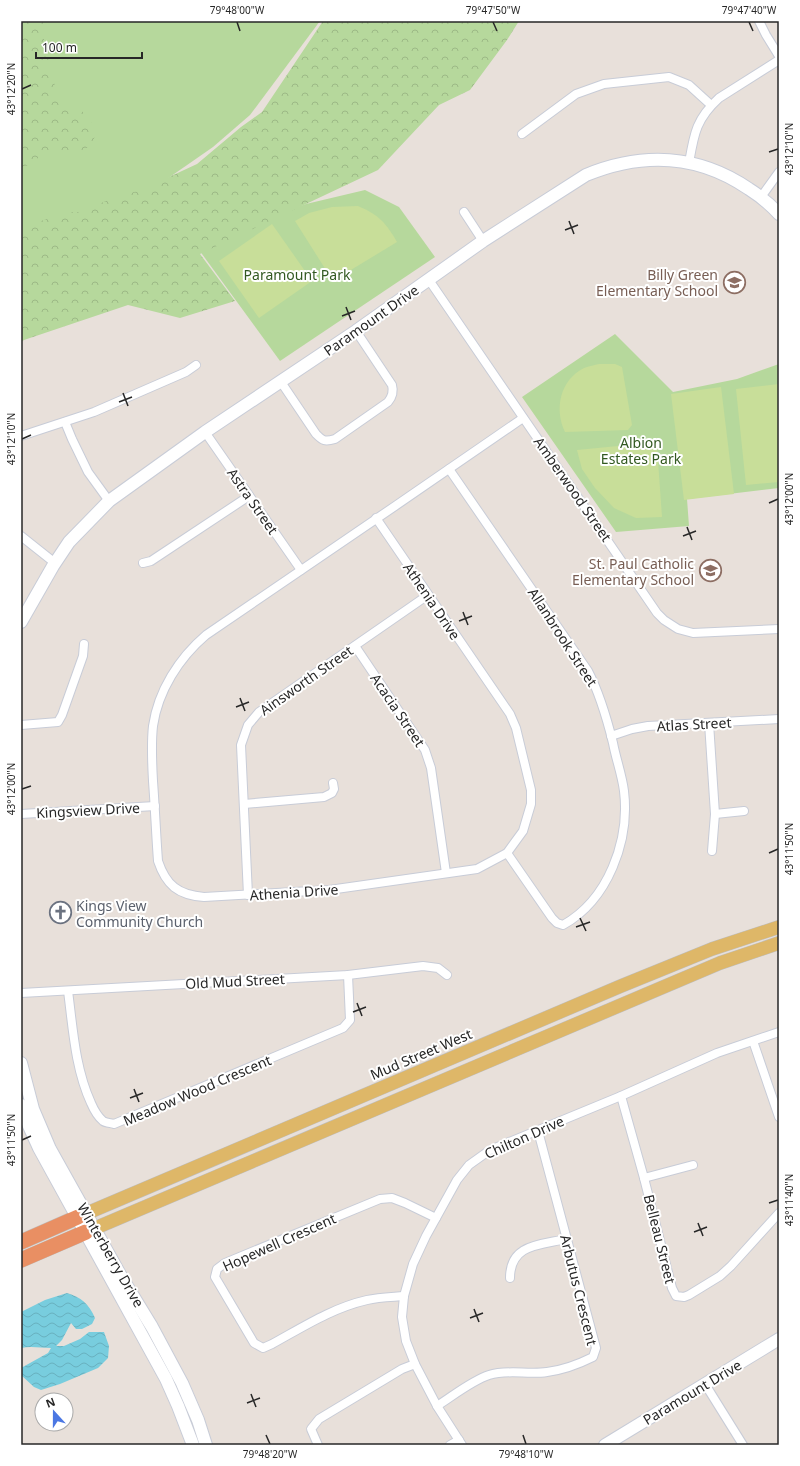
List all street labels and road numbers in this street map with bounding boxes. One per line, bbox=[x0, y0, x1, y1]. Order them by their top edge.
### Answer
street label: Paramount Drive bbox=[320, 280, 422, 360]
street label: Amberwood Street bbox=[530, 433, 616, 545]
street label: Astra Street bbox=[223, 464, 283, 538]
street label: Athenia Drive bbox=[399, 559, 465, 643]
street label: Allanbrook Street bbox=[524, 584, 602, 690]
street label: Ainsworth Street bbox=[256, 641, 356, 719]
street label: Acacia Street bbox=[367, 670, 429, 750]
street label: Atlas Street bbox=[656, 713, 732, 735]
street label: Kingsview Drive bbox=[36, 798, 140, 822]
street label: Athenia Drive bbox=[249, 879, 339, 905]
street label: Old Mud Street bbox=[185, 969, 285, 993]
street label: Mud Street West bbox=[367, 1024, 475, 1084]
street label: Meadow Wood Crescent bbox=[120, 1050, 274, 1130]
street label: Chilton Drive bbox=[481, 1111, 567, 1163]
street label: Belleau Street bbox=[640, 1192, 680, 1286]
street label: Winterberry Drive bbox=[73, 1199, 149, 1311]
street label: Hopewell Crescent bbox=[219, 1208, 339, 1276]
street label: Arbutus Crescent bbox=[556, 1233, 602, 1347]
street label: Paramount Drive bbox=[639, 1355, 745, 1429]

